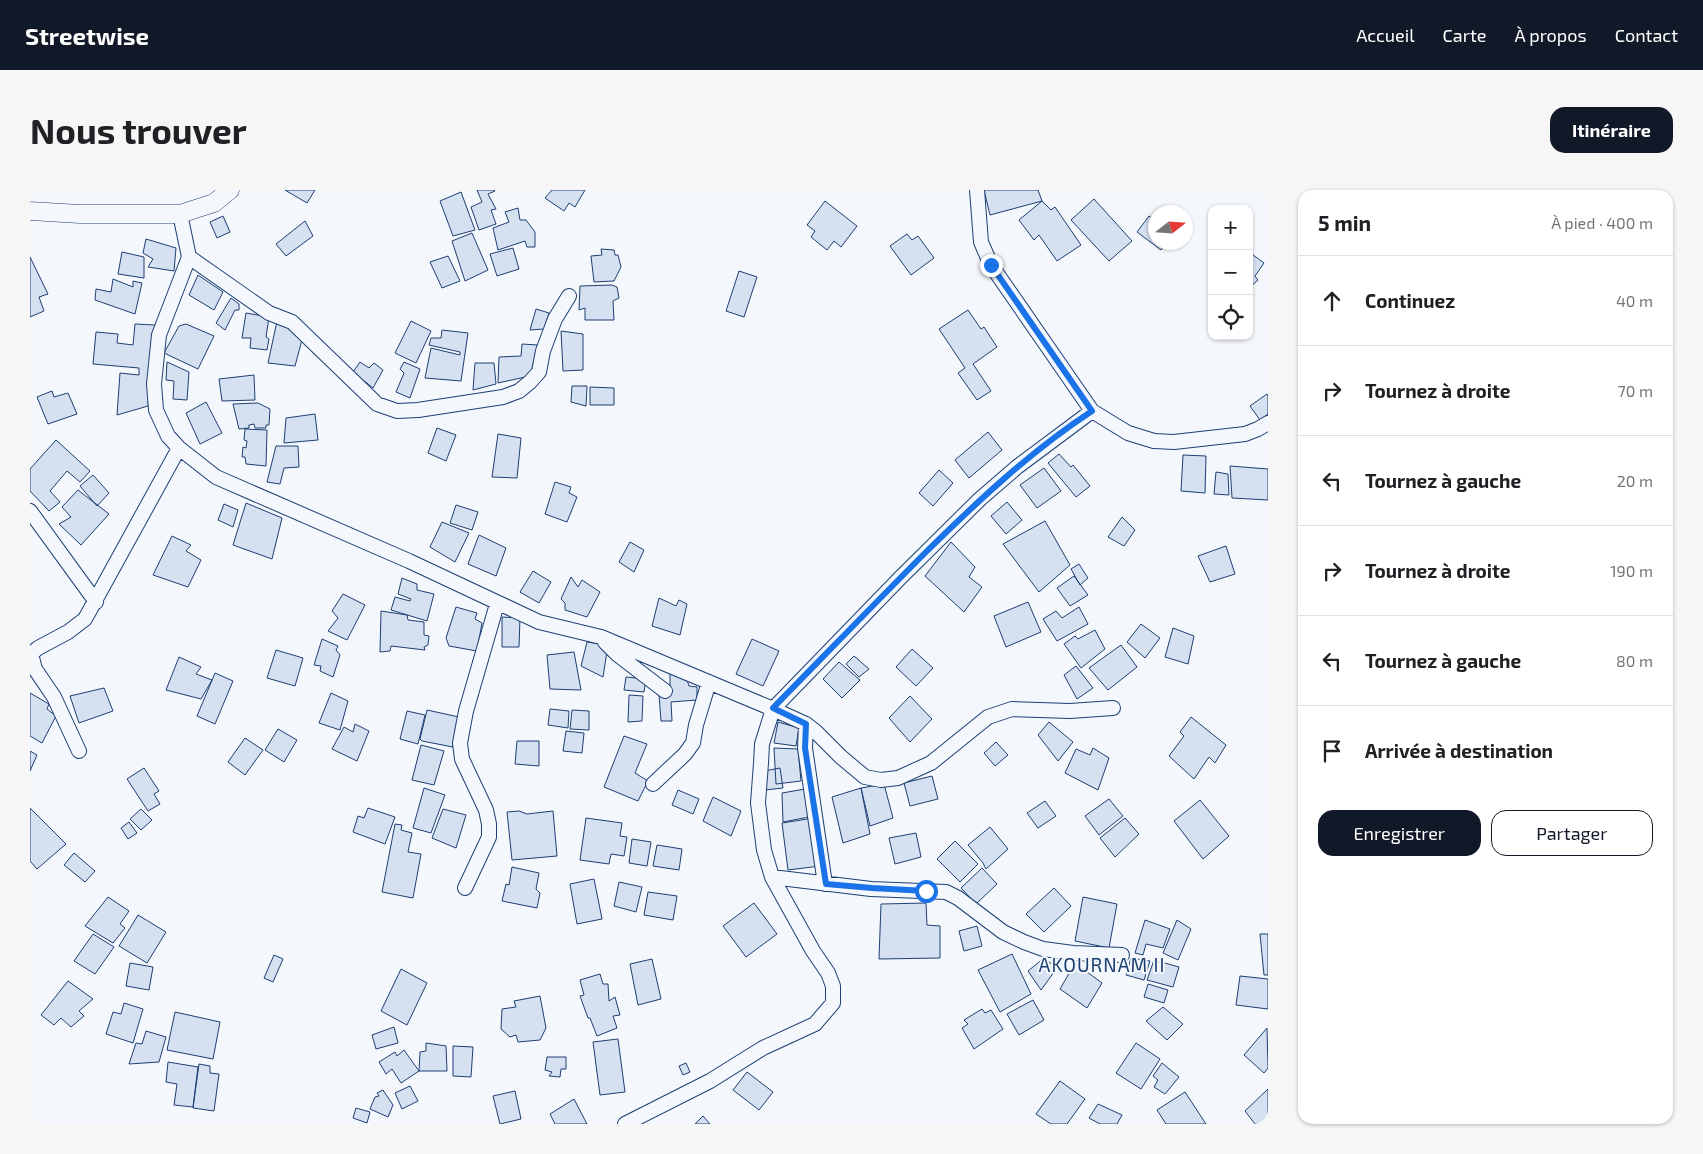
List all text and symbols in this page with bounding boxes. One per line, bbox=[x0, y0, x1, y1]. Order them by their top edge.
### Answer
text: Streetwise bbox=[25, 21, 149, 50]
text: Accueil bbox=[1356, 24, 1415, 46]
text: Carte bbox=[1443, 24, 1486, 46]
text: À propos bbox=[1514, 24, 1587, 46]
text: Contact bbox=[1615, 24, 1678, 46]
button: Itinéraire bbox=[1550, 107, 1673, 153]
text: Nous trouver bbox=[30, 109, 247, 151]
north arrow bbox=[1148, 205, 1193, 250]
map controls bbox=[1208, 205, 1253, 340]
button: + bbox=[1208, 205, 1253, 250]
text: 5 min bbox=[1318, 210, 1371, 235]
text: À pied · 400 m bbox=[1551, 213, 1653, 232]
button: − bbox=[1208, 250, 1253, 295]
route end bbox=[980, 254, 1003, 277]
icon: ahead bbox=[1318, 287, 1346, 315]
text: Continuez bbox=[1365, 289, 1455, 312]
text: 40 m bbox=[1616, 291, 1653, 310]
button: locate bbox=[1208, 295, 1253, 340]
icon: right bbox=[1318, 377, 1346, 405]
text: Tournez à droite bbox=[1365, 379, 1511, 402]
text: 70 m bbox=[1618, 381, 1653, 400]
icon: left bbox=[1318, 467, 1346, 495]
text: Tournez à gauche bbox=[1365, 469, 1521, 492]
text: 20 m bbox=[1617, 471, 1653, 490]
icon: right bbox=[1318, 557, 1346, 585]
text: Tournez à droite bbox=[1365, 559, 1511, 582]
text: 190 m bbox=[1610, 561, 1653, 580]
icon: left bbox=[1318, 647, 1346, 675]
text: Tournez à gauche bbox=[1365, 649, 1521, 672]
text: 80 m bbox=[1616, 651, 1653, 670]
icon: arrive bbox=[1318, 737, 1346, 765]
text: Arrivée à destination bbox=[1365, 739, 1553, 762]
button: Enregistrer bbox=[1318, 810, 1481, 856]
button: Partager bbox=[1491, 810, 1653, 856]
route start bbox=[915, 880, 938, 903]
district label: AKOURNAM II bbox=[1039, 953, 1165, 976]

